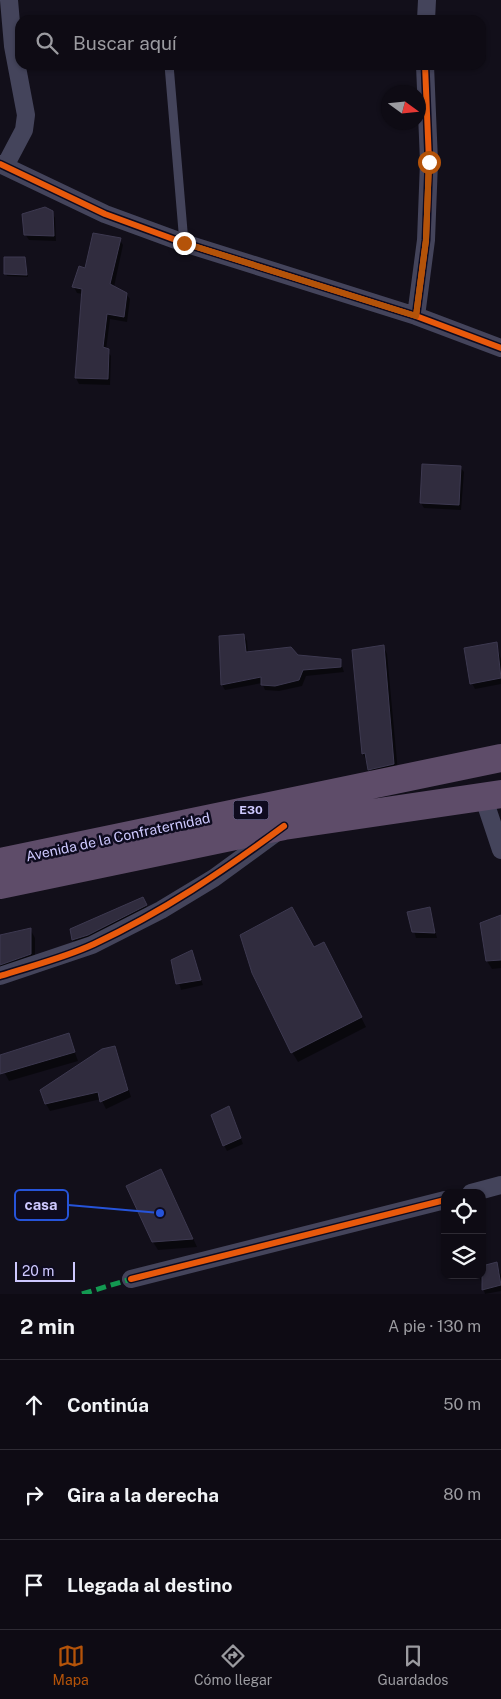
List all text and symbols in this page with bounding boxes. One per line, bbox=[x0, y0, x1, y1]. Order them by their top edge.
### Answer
search box bbox=[15, 15, 486, 70]
icon: search bbox=[33, 29, 61, 57]
text: Buscar aquí bbox=[73, 32, 177, 54]
north arrow bbox=[381, 85, 426, 130]
route start bbox=[418, 151, 441, 174]
route end bbox=[173, 232, 196, 255]
road number: E30 bbox=[234, 800, 268, 820]
street label: Avenida de la Confraternidad bbox=[24, 810, 212, 864]
map controls bbox=[441, 1189, 486, 1279]
button: locate bbox=[441, 1189, 486, 1234]
callout: casa bbox=[15, 1190, 68, 1220]
text: casa bbox=[24, 1196, 58, 1213]
button: layers bbox=[441, 1234, 486, 1279]
scale bar bbox=[15, 1259, 75, 1282]
text: 20 m bbox=[22, 1263, 54, 1279]
text: 2 min bbox=[20, 1314, 75, 1339]
text: A pie · 130 m bbox=[388, 1317, 481, 1336]
icon: ahead bbox=[20, 1391, 48, 1419]
text: Continúa bbox=[67, 1394, 149, 1416]
text: 50 m bbox=[443, 1395, 481, 1414]
icon: right bbox=[20, 1481, 48, 1509]
text: Gira a la derecha bbox=[67, 1484, 219, 1506]
text: 80 m bbox=[443, 1485, 481, 1504]
icon: arrive bbox=[20, 1571, 48, 1599]
text: Llegada al destino bbox=[67, 1574, 232, 1596]
tab: Mapa bbox=[53, 1642, 89, 1688]
tab: Cómo llegar bbox=[194, 1642, 272, 1688]
tab: Guardados bbox=[378, 1642, 448, 1688]

